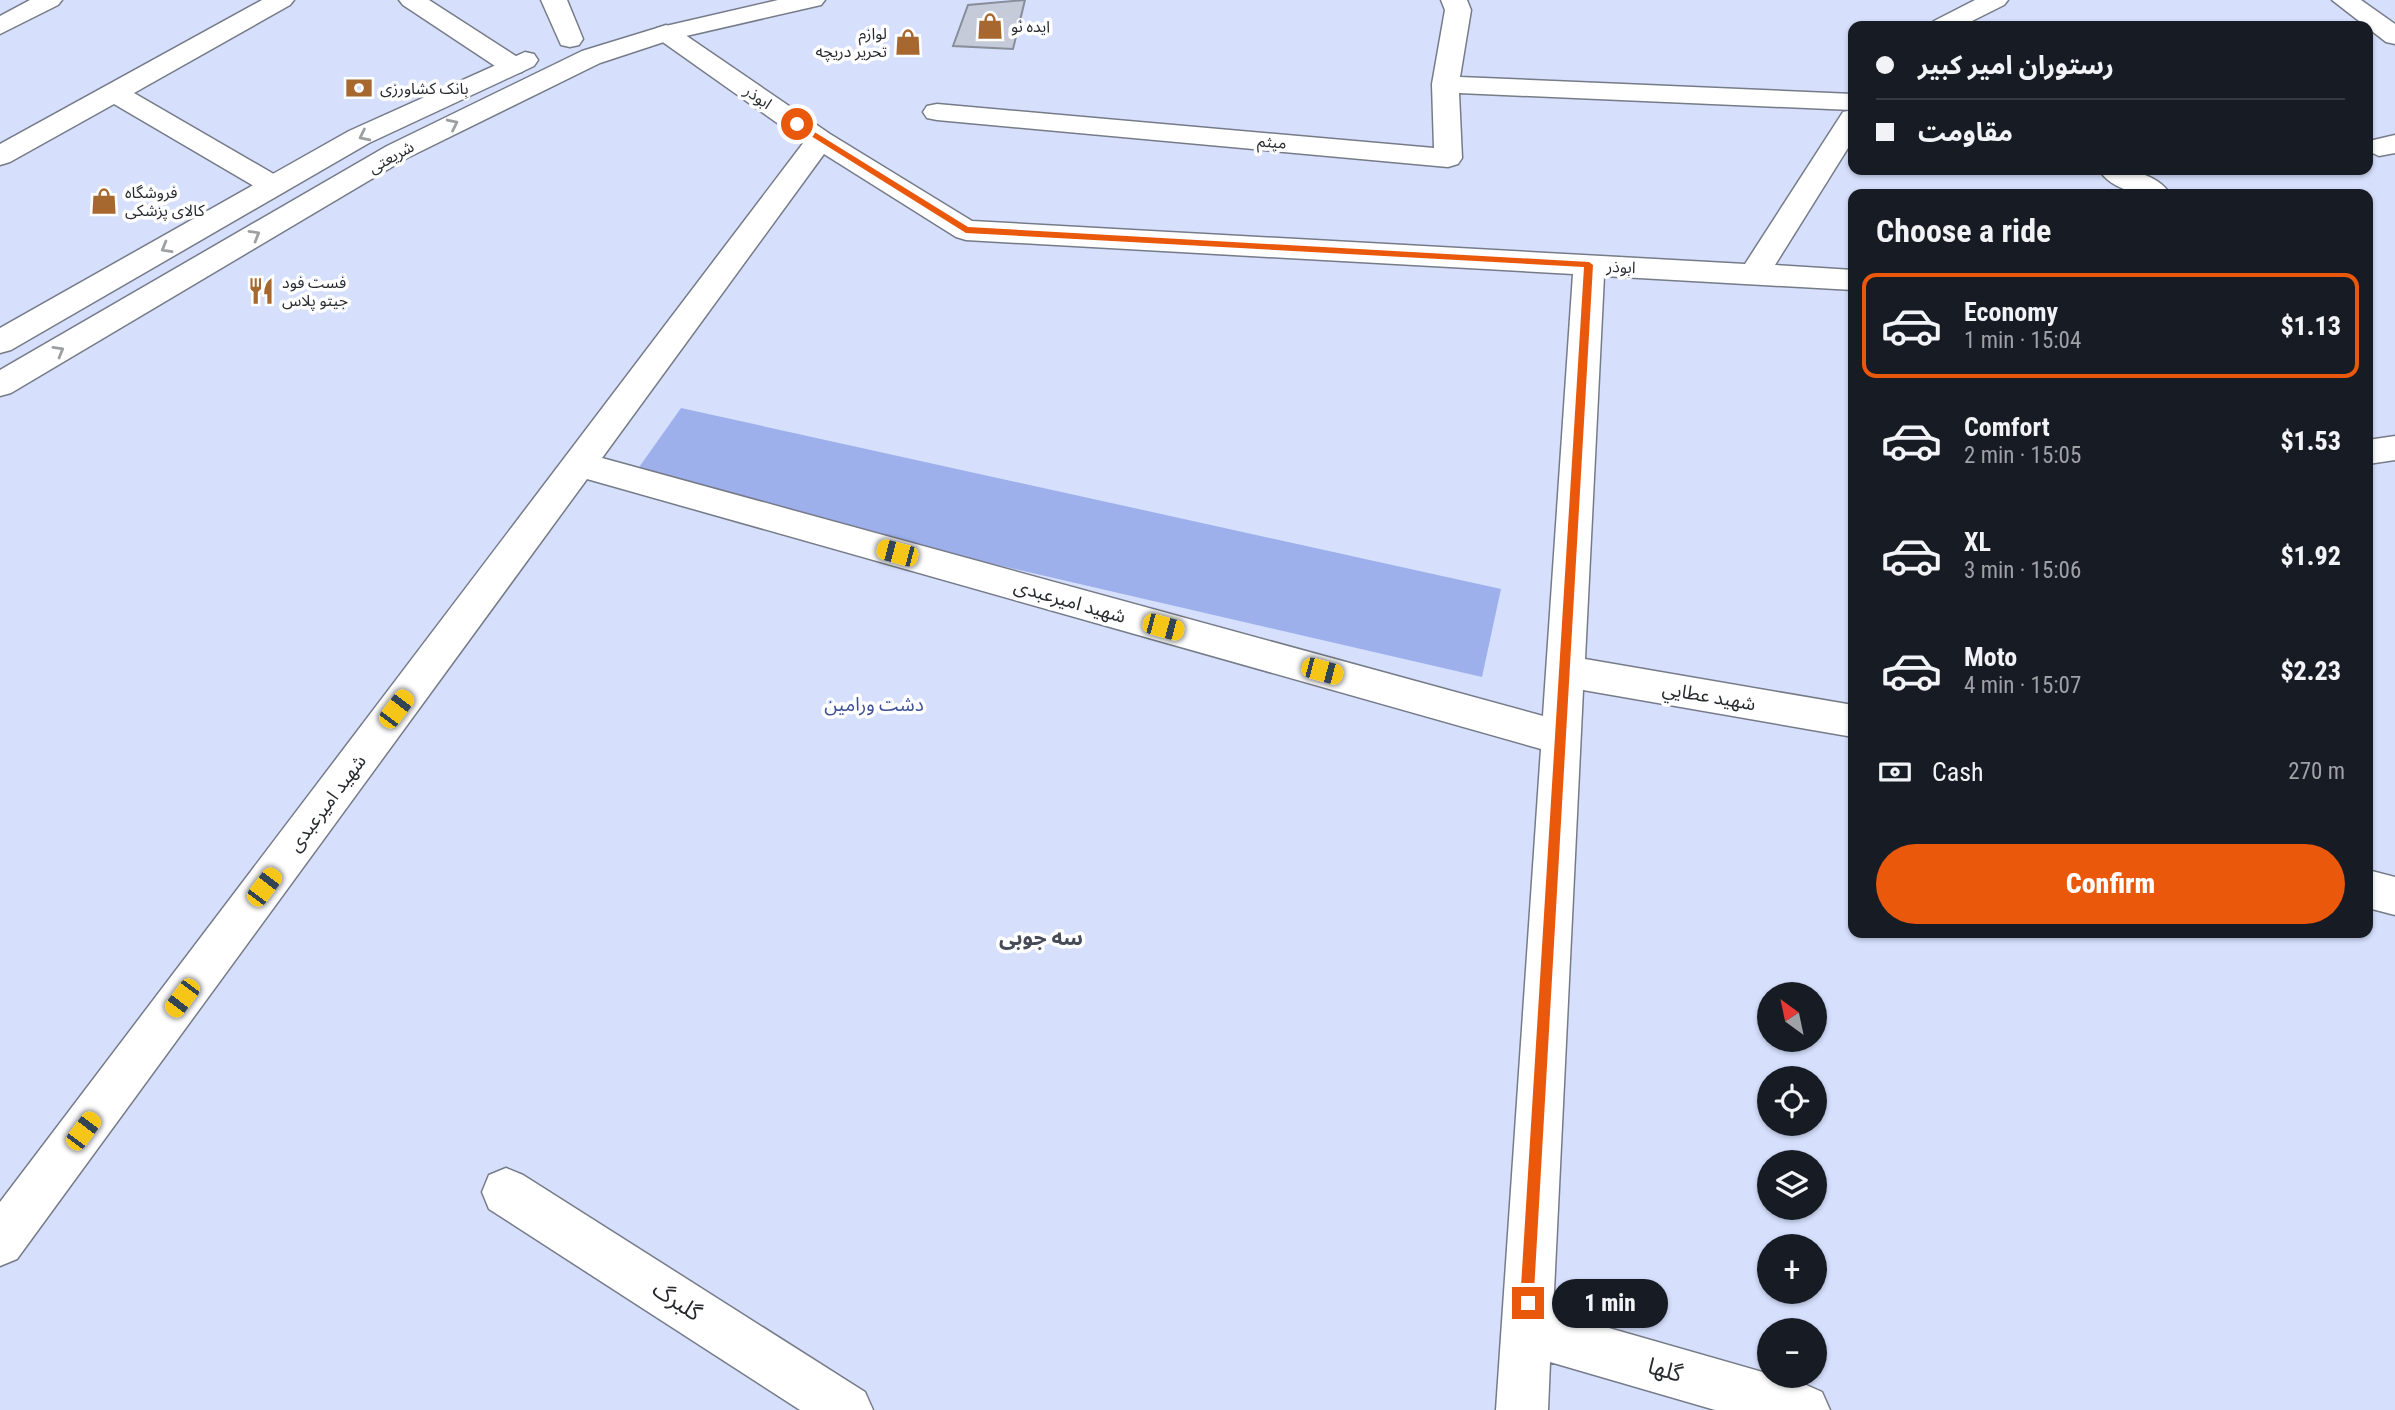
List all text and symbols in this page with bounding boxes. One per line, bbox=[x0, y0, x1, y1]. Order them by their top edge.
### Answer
shop icon: ایده نو bbox=[975, 11, 1005, 41]
place label: ایده نو bbox=[1011, 17, 1050, 36]
place label: لوازم تحریر دریچه bbox=[816, 24, 887, 62]
shop icon: لوازم تحریر دریچه bbox=[893, 27, 923, 57]
text: رستوران امیر کبیر bbox=[1918, 50, 2114, 80]
bank icon: بانک کشاورزی bbox=[344, 73, 374, 103]
place label: بانک کشاورزی bbox=[380, 79, 468, 98]
street label: ابوذر bbox=[740, 80, 775, 113]
route start bbox=[781, 108, 813, 140]
text: مقاومت bbox=[1918, 117, 2013, 147]
one-way arrow bbox=[446, 119, 458, 133]
one-way arrow bbox=[359, 127, 371, 141]
street label: میثم bbox=[1256, 131, 1287, 156]
street label: شریعتی bbox=[365, 137, 417, 177]
place label: فروشگاه کالای پزشکی bbox=[125, 183, 205, 221]
shop icon: فروشگاه کالای پزشکی bbox=[89, 186, 119, 216]
text: Choose a ride bbox=[1876, 212, 2051, 250]
one-way arrow bbox=[247, 231, 260, 244]
one-way arrow bbox=[161, 240, 173, 253]
street label: ابوذر bbox=[1605, 257, 1636, 277]
place label: فست فود جیتو پلاس bbox=[282, 273, 348, 311]
restaurant icon: فست فود جیتو پلاس bbox=[246, 276, 276, 306]
icon: car bbox=[1880, 294, 1943, 357]
text: Economy bbox=[1964, 297, 2058, 327]
text: $1.13 bbox=[2280, 311, 2341, 341]
text: 1 min · 15:04 bbox=[1964, 327, 2081, 354]
one-way arrow bbox=[51, 346, 64, 359]
icon: car bbox=[1880, 409, 1943, 472]
text: Comfort bbox=[1964, 412, 2050, 442]
text: $1.53 bbox=[2280, 426, 2341, 456]
text: 2 min · 15:05 bbox=[1964, 442, 2081, 469]
icon: car bbox=[1880, 524, 1943, 587]
text: XL bbox=[1964, 527, 1991, 557]
car bbox=[874, 537, 921, 569]
text: $1.92 bbox=[2280, 541, 2341, 571]
text: 3 min · 15:06 bbox=[1964, 557, 2081, 584]
street label: شهید امیرعبدی bbox=[1011, 574, 1129, 628]
car bbox=[1140, 611, 1187, 643]
icon: car bbox=[1880, 639, 1943, 702]
text: Moto bbox=[1964, 642, 2017, 672]
car bbox=[1299, 655, 1346, 687]
text: $2.23 bbox=[2280, 656, 2341, 686]
text: 4 min · 15:07 bbox=[1964, 672, 2081, 699]
street label: شهيد عطايي bbox=[1660, 676, 1757, 719]
car bbox=[375, 686, 418, 732]
park label: دشت ورامین bbox=[824, 693, 924, 716]
street label: شهید امیرعبدی bbox=[283, 750, 371, 856]
icon: cash bbox=[1876, 753, 1914, 791]
text: Cash bbox=[1932, 757, 1984, 787]
text: 270 m bbox=[2288, 758, 2345, 785]
button: Confirm bbox=[1876, 844, 2345, 924]
car bbox=[243, 864, 286, 910]
district label: سه جوبی bbox=[999, 926, 1083, 950]
car bbox=[161, 975, 204, 1021]
north arrow bbox=[1757, 982, 1827, 1052]
map controls bbox=[1757, 982, 1827, 1388]
button: locate bbox=[1757, 1066, 1827, 1136]
car bbox=[62, 1108, 105, 1154]
button: layers bbox=[1757, 1150, 1827, 1220]
button: + bbox=[1757, 1234, 1827, 1304]
street label: گلبرگ bbox=[648, 1275, 707, 1327]
callout: 1 min bbox=[1552, 1278, 1668, 1328]
route end bbox=[1512, 1287, 1544, 1319]
text: 1 min bbox=[1584, 1290, 1636, 1317]
button: − bbox=[1757, 1318, 1827, 1388]
street label: گلها bbox=[1645, 1352, 1686, 1388]

